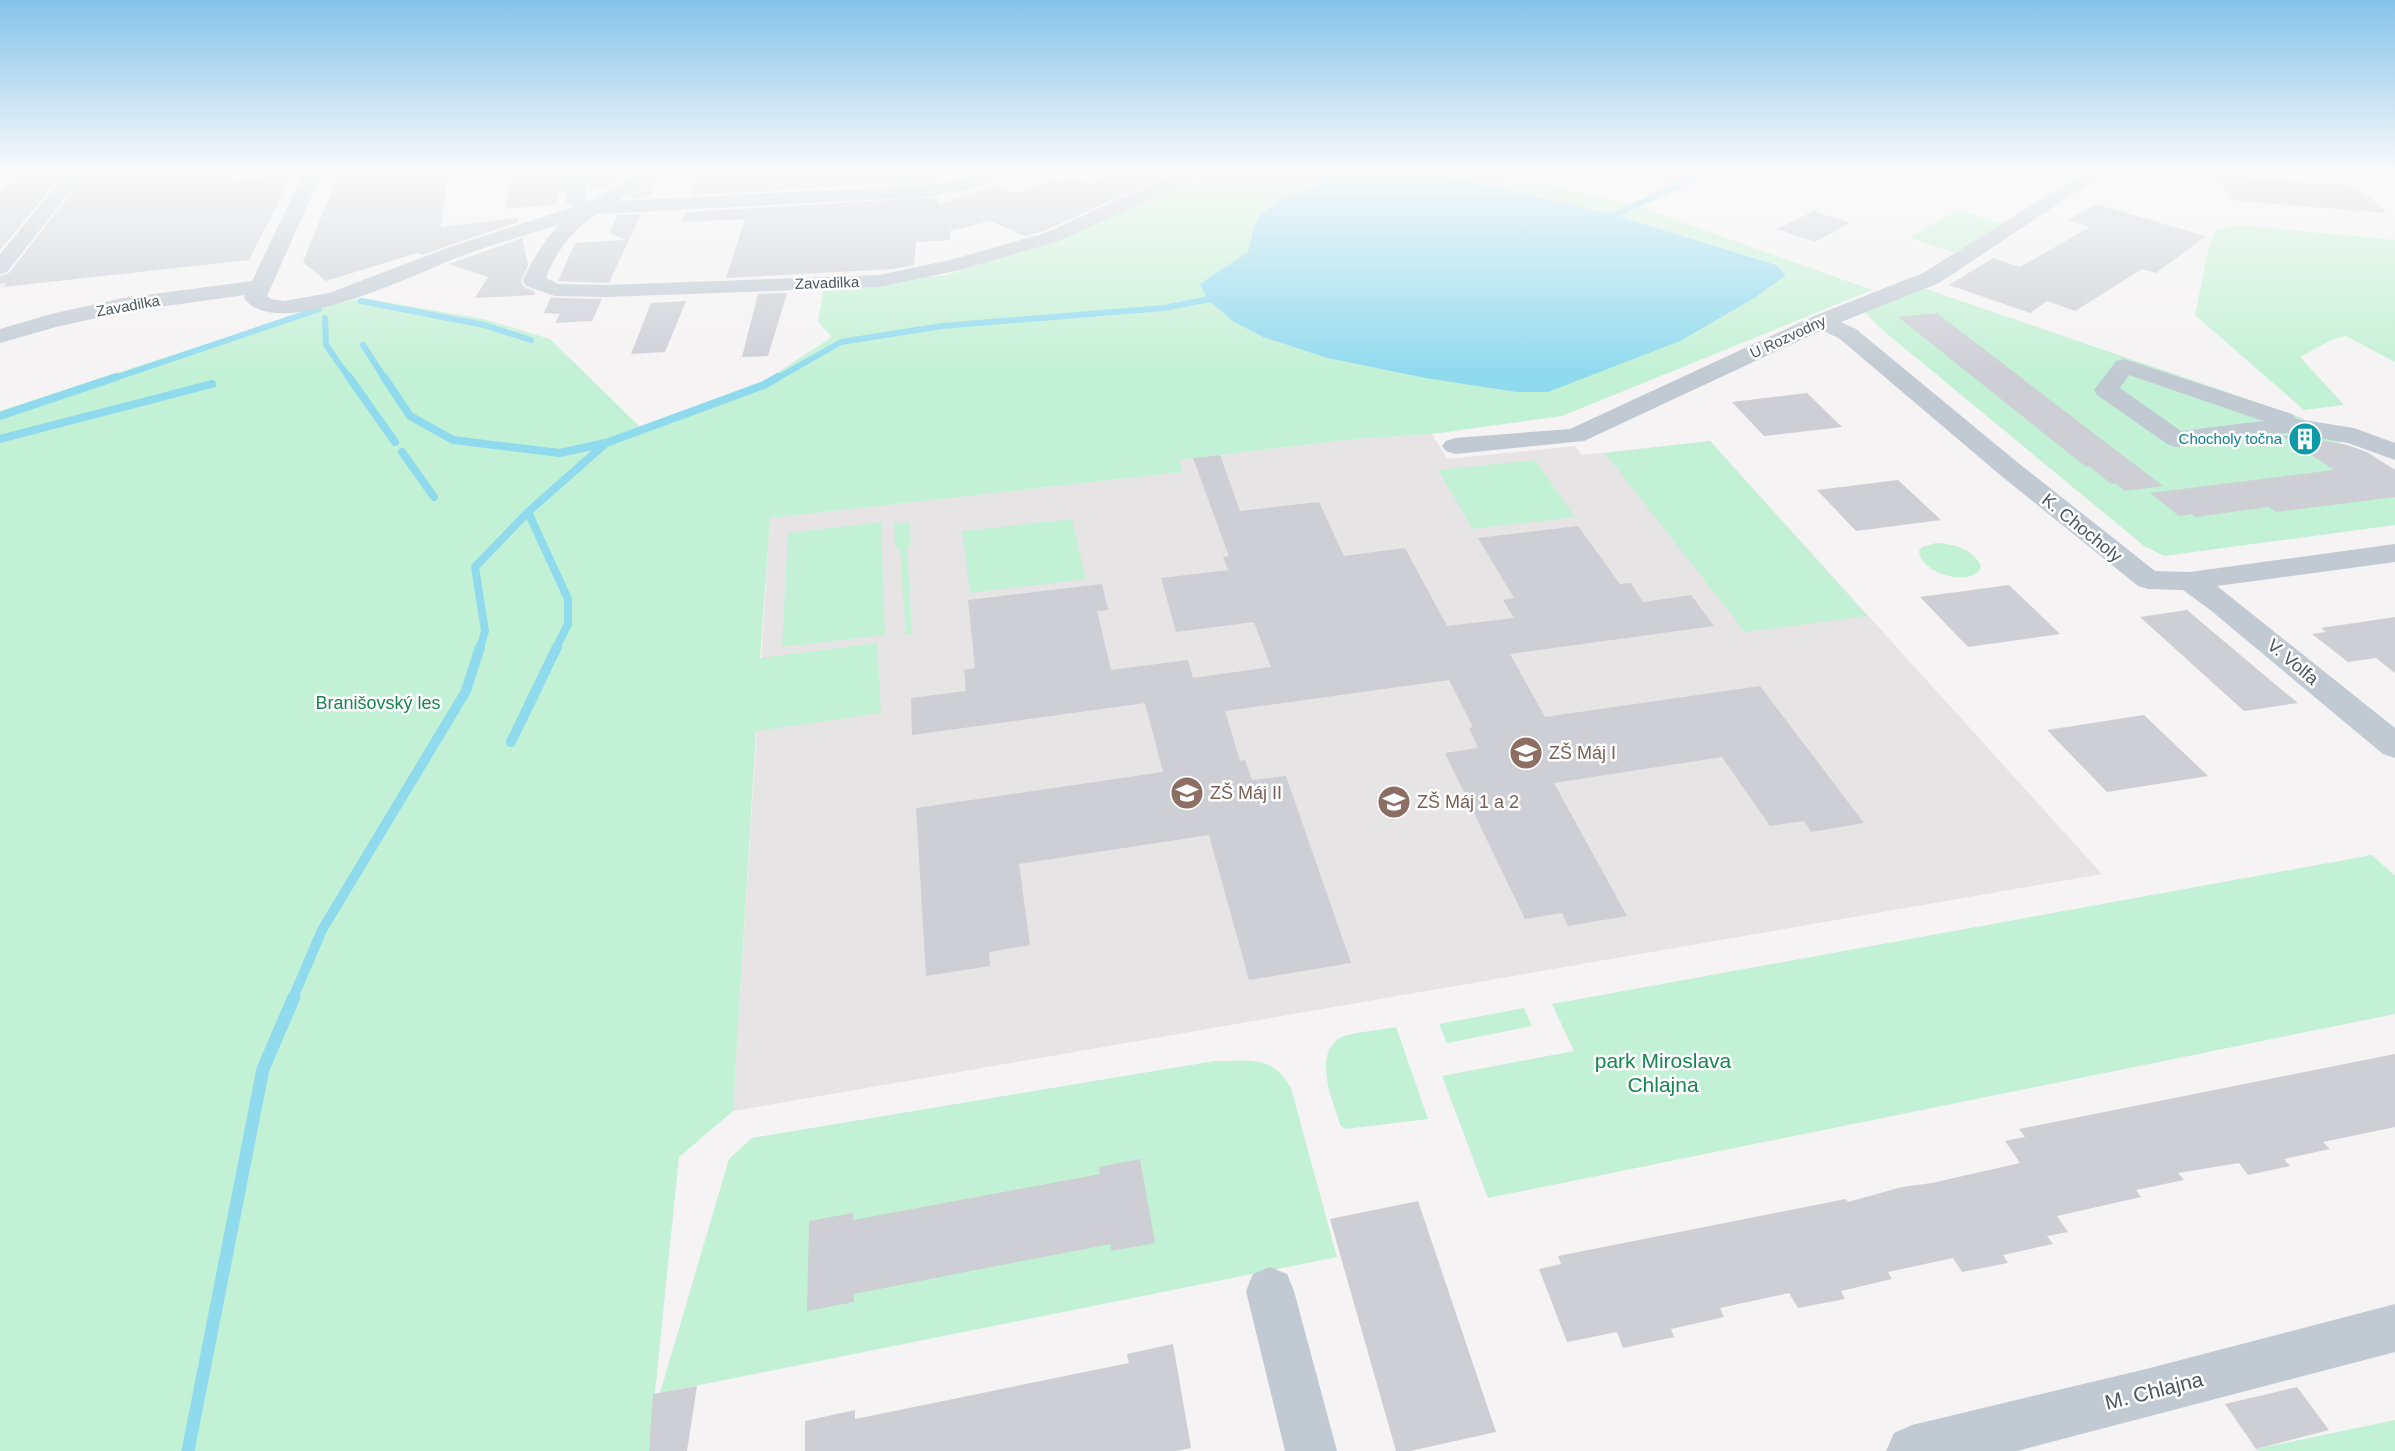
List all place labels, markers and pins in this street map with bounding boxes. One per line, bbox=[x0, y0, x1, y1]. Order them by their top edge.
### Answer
building icon: Chocholy točna bbox=[2287, 421, 2323, 457]
place label: Chocholy točna bbox=[2179, 430, 2283, 447]
school or university icon: ZŠ Máj I bbox=[1508, 735, 1544, 771]
place label: ZŠ Máj I bbox=[1549, 742, 1616, 763]
school or university icon: ZŠ Máj II bbox=[1169, 775, 1205, 811]
place label: ZŠ Máj II bbox=[1210, 782, 1282, 803]
school or university icon: ZŠ Máj 1 a 2 bbox=[1376, 784, 1412, 820]
place label: ZŠ Máj 1 a 2 bbox=[1417, 791, 1519, 812]

